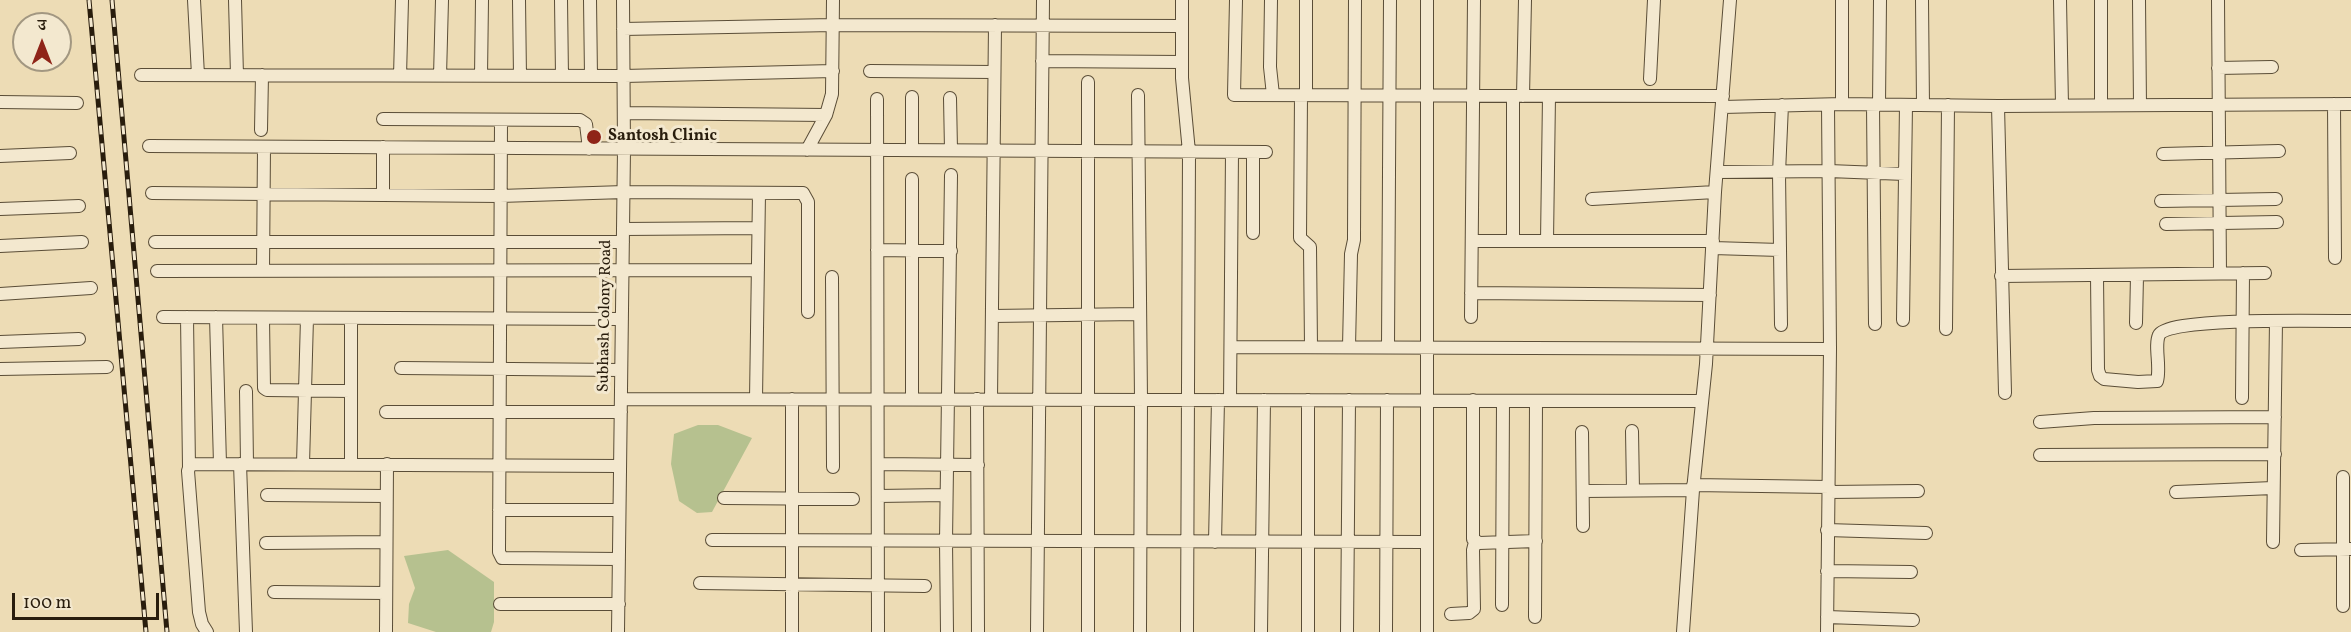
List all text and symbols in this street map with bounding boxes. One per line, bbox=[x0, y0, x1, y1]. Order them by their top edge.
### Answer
north arrow bbox=[12, 12, 72, 72]
text: उ bbox=[38, 15, 46, 37]
place label: Santosh Clinic bbox=[608, 127, 717, 147]
marker: Santosh Clinic bbox=[585, 128, 603, 146]
street label: Subhash Colony Road bbox=[595, 240, 617, 392]
scale bar bbox=[15, 581, 162, 619]
text: 100 m bbox=[23, 591, 72, 616]

